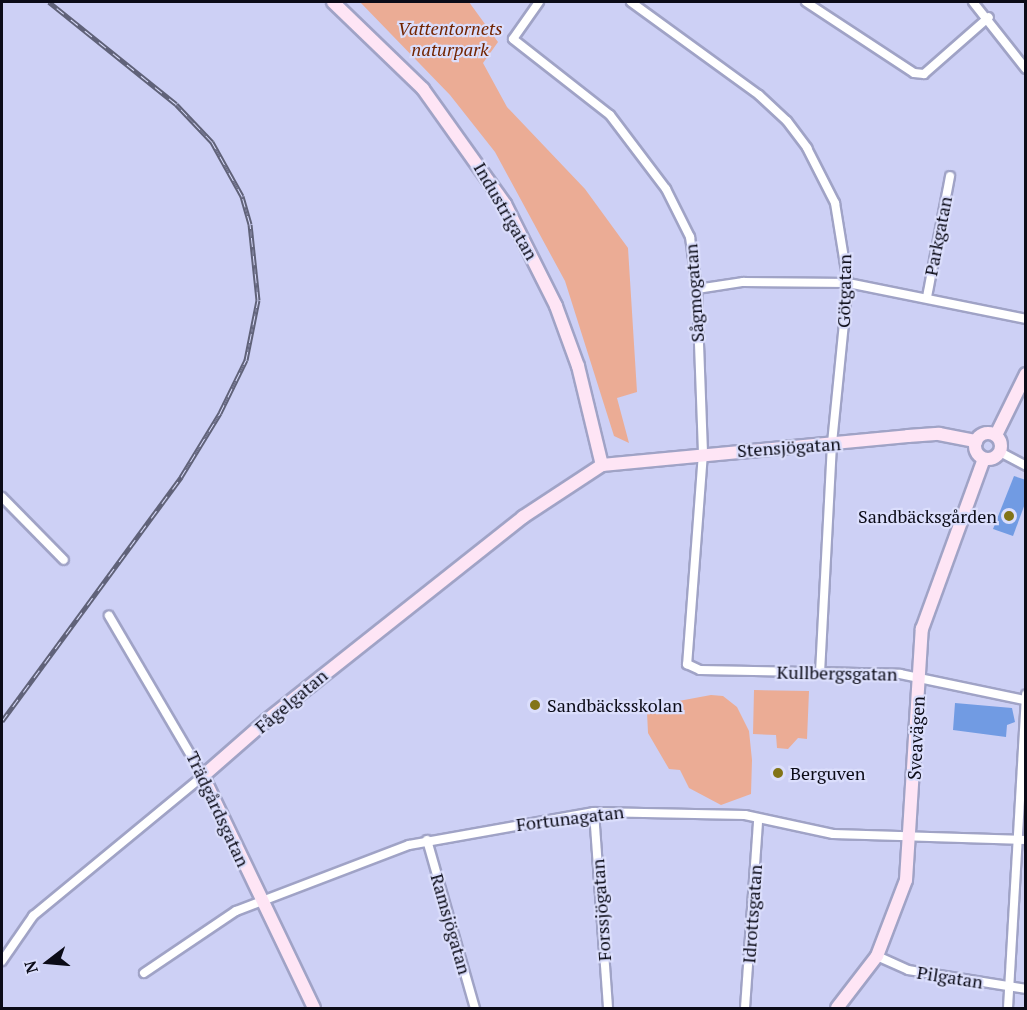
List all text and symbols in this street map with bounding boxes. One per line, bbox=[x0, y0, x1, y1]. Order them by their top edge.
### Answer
park label: Vattentornets naturpark bbox=[398, 18, 502, 60]
street label: Industrigatan bbox=[469, 158, 543, 264]
street label: Parkgatan bbox=[920, 194, 956, 278]
street label: Sågmogatan bbox=[680, 243, 708, 343]
street label: Götgatan bbox=[833, 254, 855, 328]
street label: Stensjögatan bbox=[736, 433, 842, 461]
place label: Sandbäcksgården bbox=[858, 505, 997, 527]
marker: Sandbäcksgården bbox=[1002, 509, 1016, 523]
street label: Kullbergsgatan bbox=[776, 661, 898, 685]
street label: Fågelgatan bbox=[250, 664, 332, 738]
place label: Sandbäcksskolan bbox=[547, 694, 683, 716]
street label: Sveavägen bbox=[903, 695, 929, 781]
marker: Sandbäcksskolan bbox=[528, 698, 542, 712]
street label: Trädgårdsgatan bbox=[182, 748, 254, 870]
place label: Berguven bbox=[790, 762, 865, 784]
marker: Berguven bbox=[771, 766, 785, 780]
street label: Fortunagatan bbox=[515, 801, 625, 835]
street label: Forssjögatan bbox=[587, 858, 615, 962]
street label: Idrottsgatan bbox=[738, 864, 766, 964]
street label: Ramsjögatan bbox=[426, 871, 476, 977]
north arrow bbox=[18, 932, 78, 992]
text: N bbox=[18, 958, 43, 976]
street label: Pilgatan bbox=[915, 961, 985, 993]

